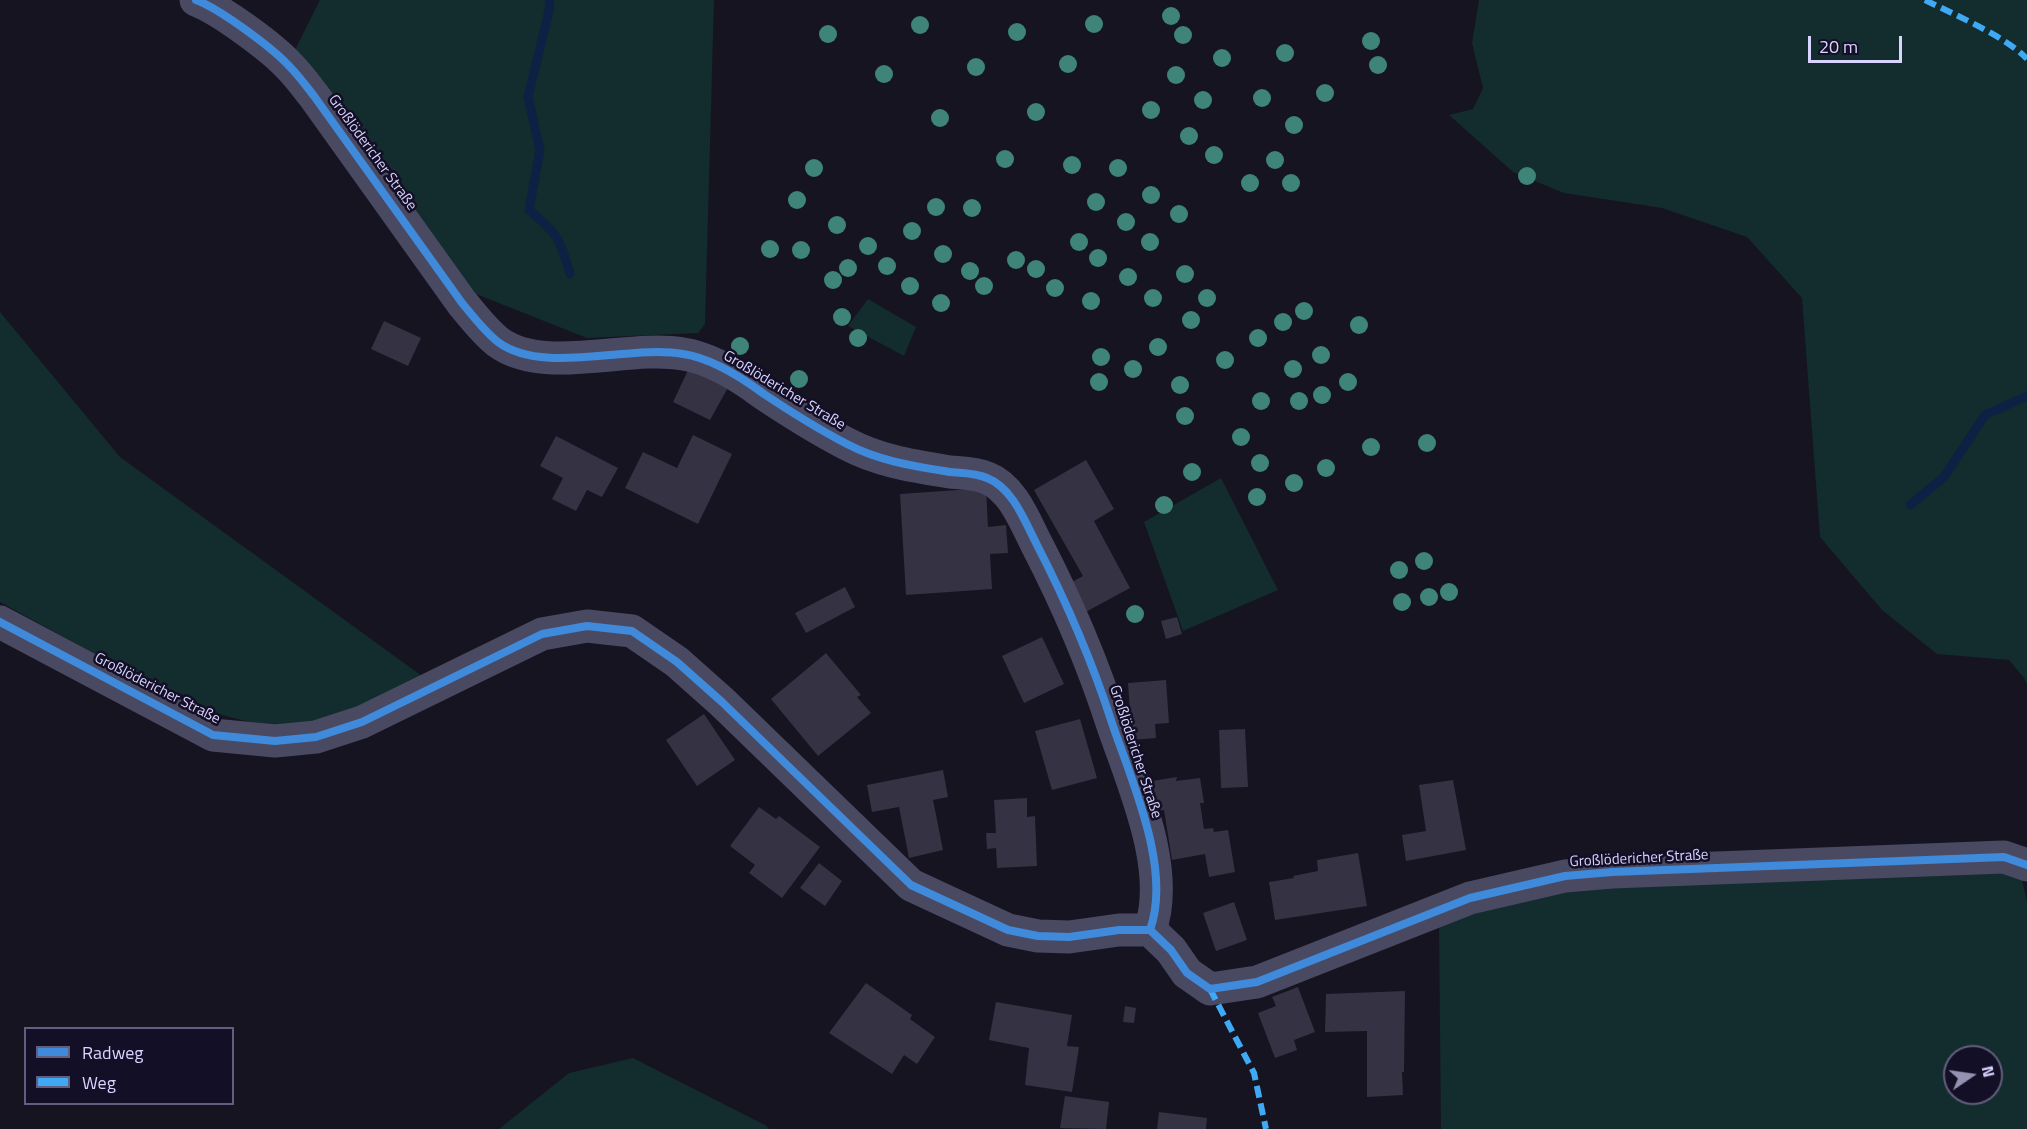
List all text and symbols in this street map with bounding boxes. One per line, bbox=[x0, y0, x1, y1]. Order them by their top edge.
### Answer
scale bar bbox=[1811, 24, 1906, 62]
text: 20 m bbox=[1819, 33, 1858, 60]
street label: Großlödericher Straße bbox=[324, 91, 420, 215]
street label: Großlödericher Straße bbox=[720, 347, 848, 435]
street label: Großlödericher Straße bbox=[91, 649, 223, 729]
street label: Großlödericher Straße bbox=[1105, 683, 1165, 821]
street label: Großlödericher Straße bbox=[1569, 846, 1709, 872]
legend bbox=[24, 1027, 234, 1105]
text: Radweg bbox=[82, 1039, 144, 1066]
north arrow bbox=[1943, 1045, 2003, 1105]
text: N bbox=[1976, 1063, 2002, 1080]
text: Weg bbox=[82, 1069, 116, 1096]

